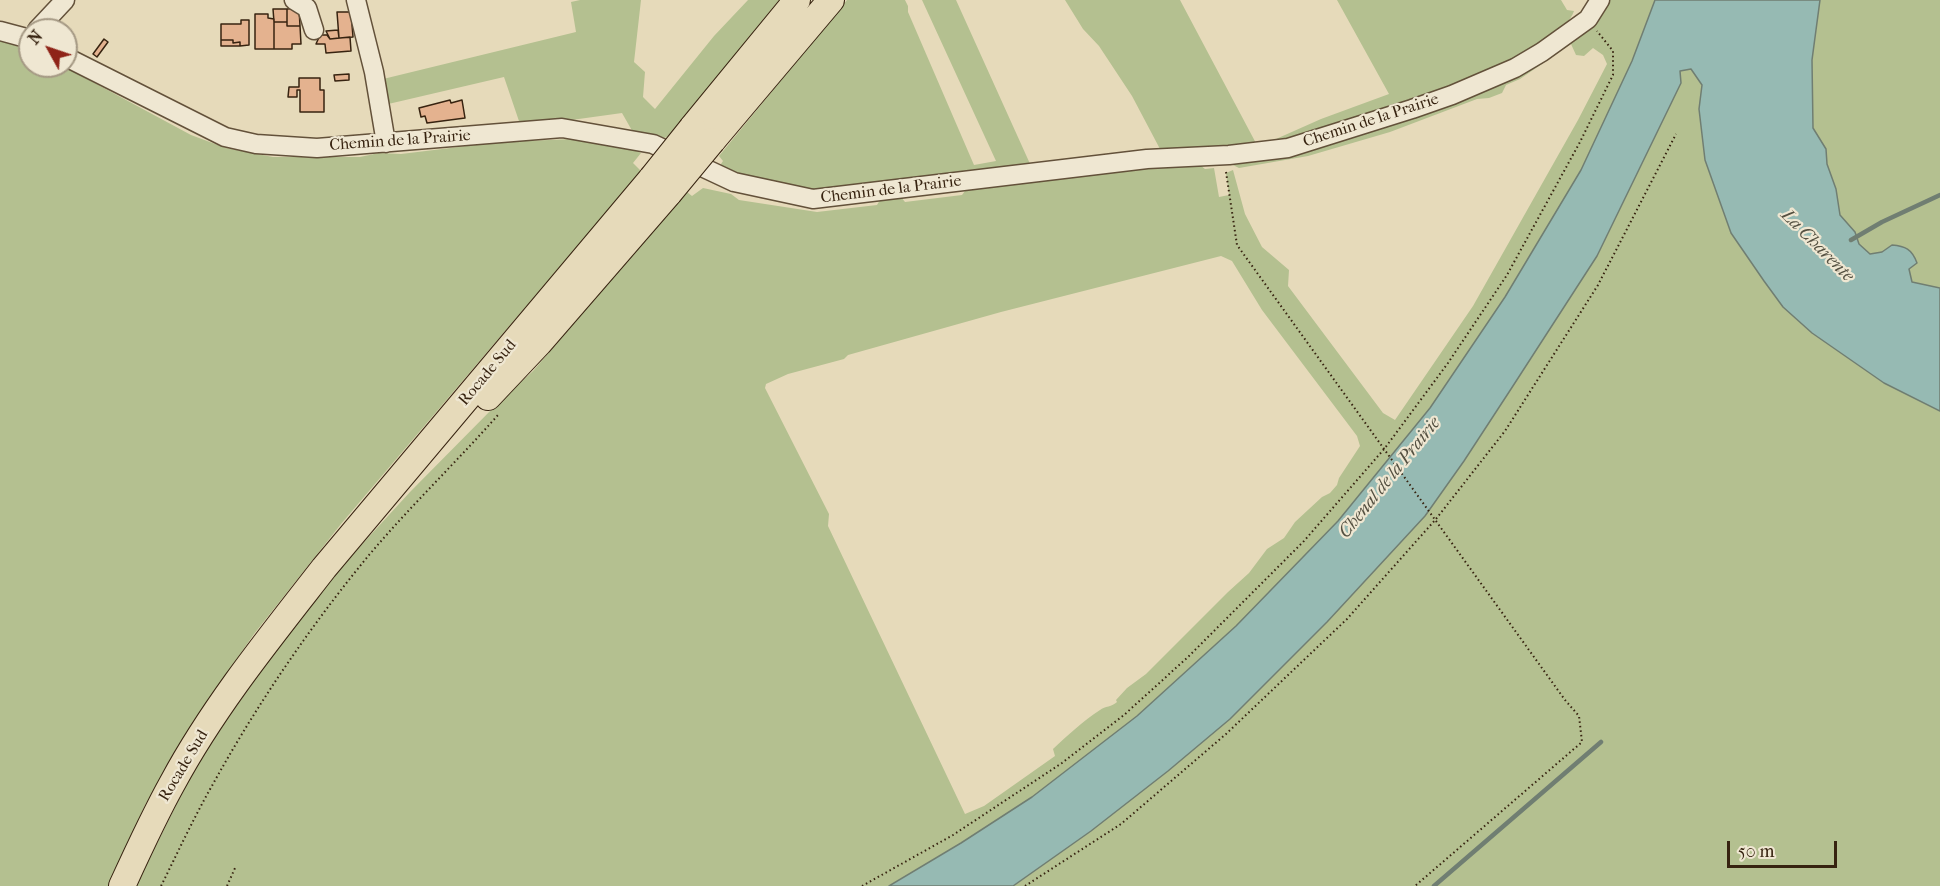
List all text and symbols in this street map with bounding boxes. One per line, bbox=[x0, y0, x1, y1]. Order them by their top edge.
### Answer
north arrow bbox=[18, 18, 78, 78]
text: N bbox=[24, 27, 47, 48]
street label: Chemin de la Prairie bbox=[1301, 90, 1441, 152]
street label: Chemin de la Prairie bbox=[329, 126, 471, 156]
street label: Chemin de la Prairie bbox=[820, 172, 962, 208]
water label: La Charente bbox=[1776, 205, 1858, 287]
street label: Rocade Sud bbox=[455, 336, 521, 410]
water label: Chenal de la Prairie bbox=[1335, 413, 1445, 543]
street label: Rocade Sud bbox=[155, 727, 213, 805]
scale bar bbox=[1730, 829, 1840, 867]
text: 50 m bbox=[1738, 841, 1774, 862]

